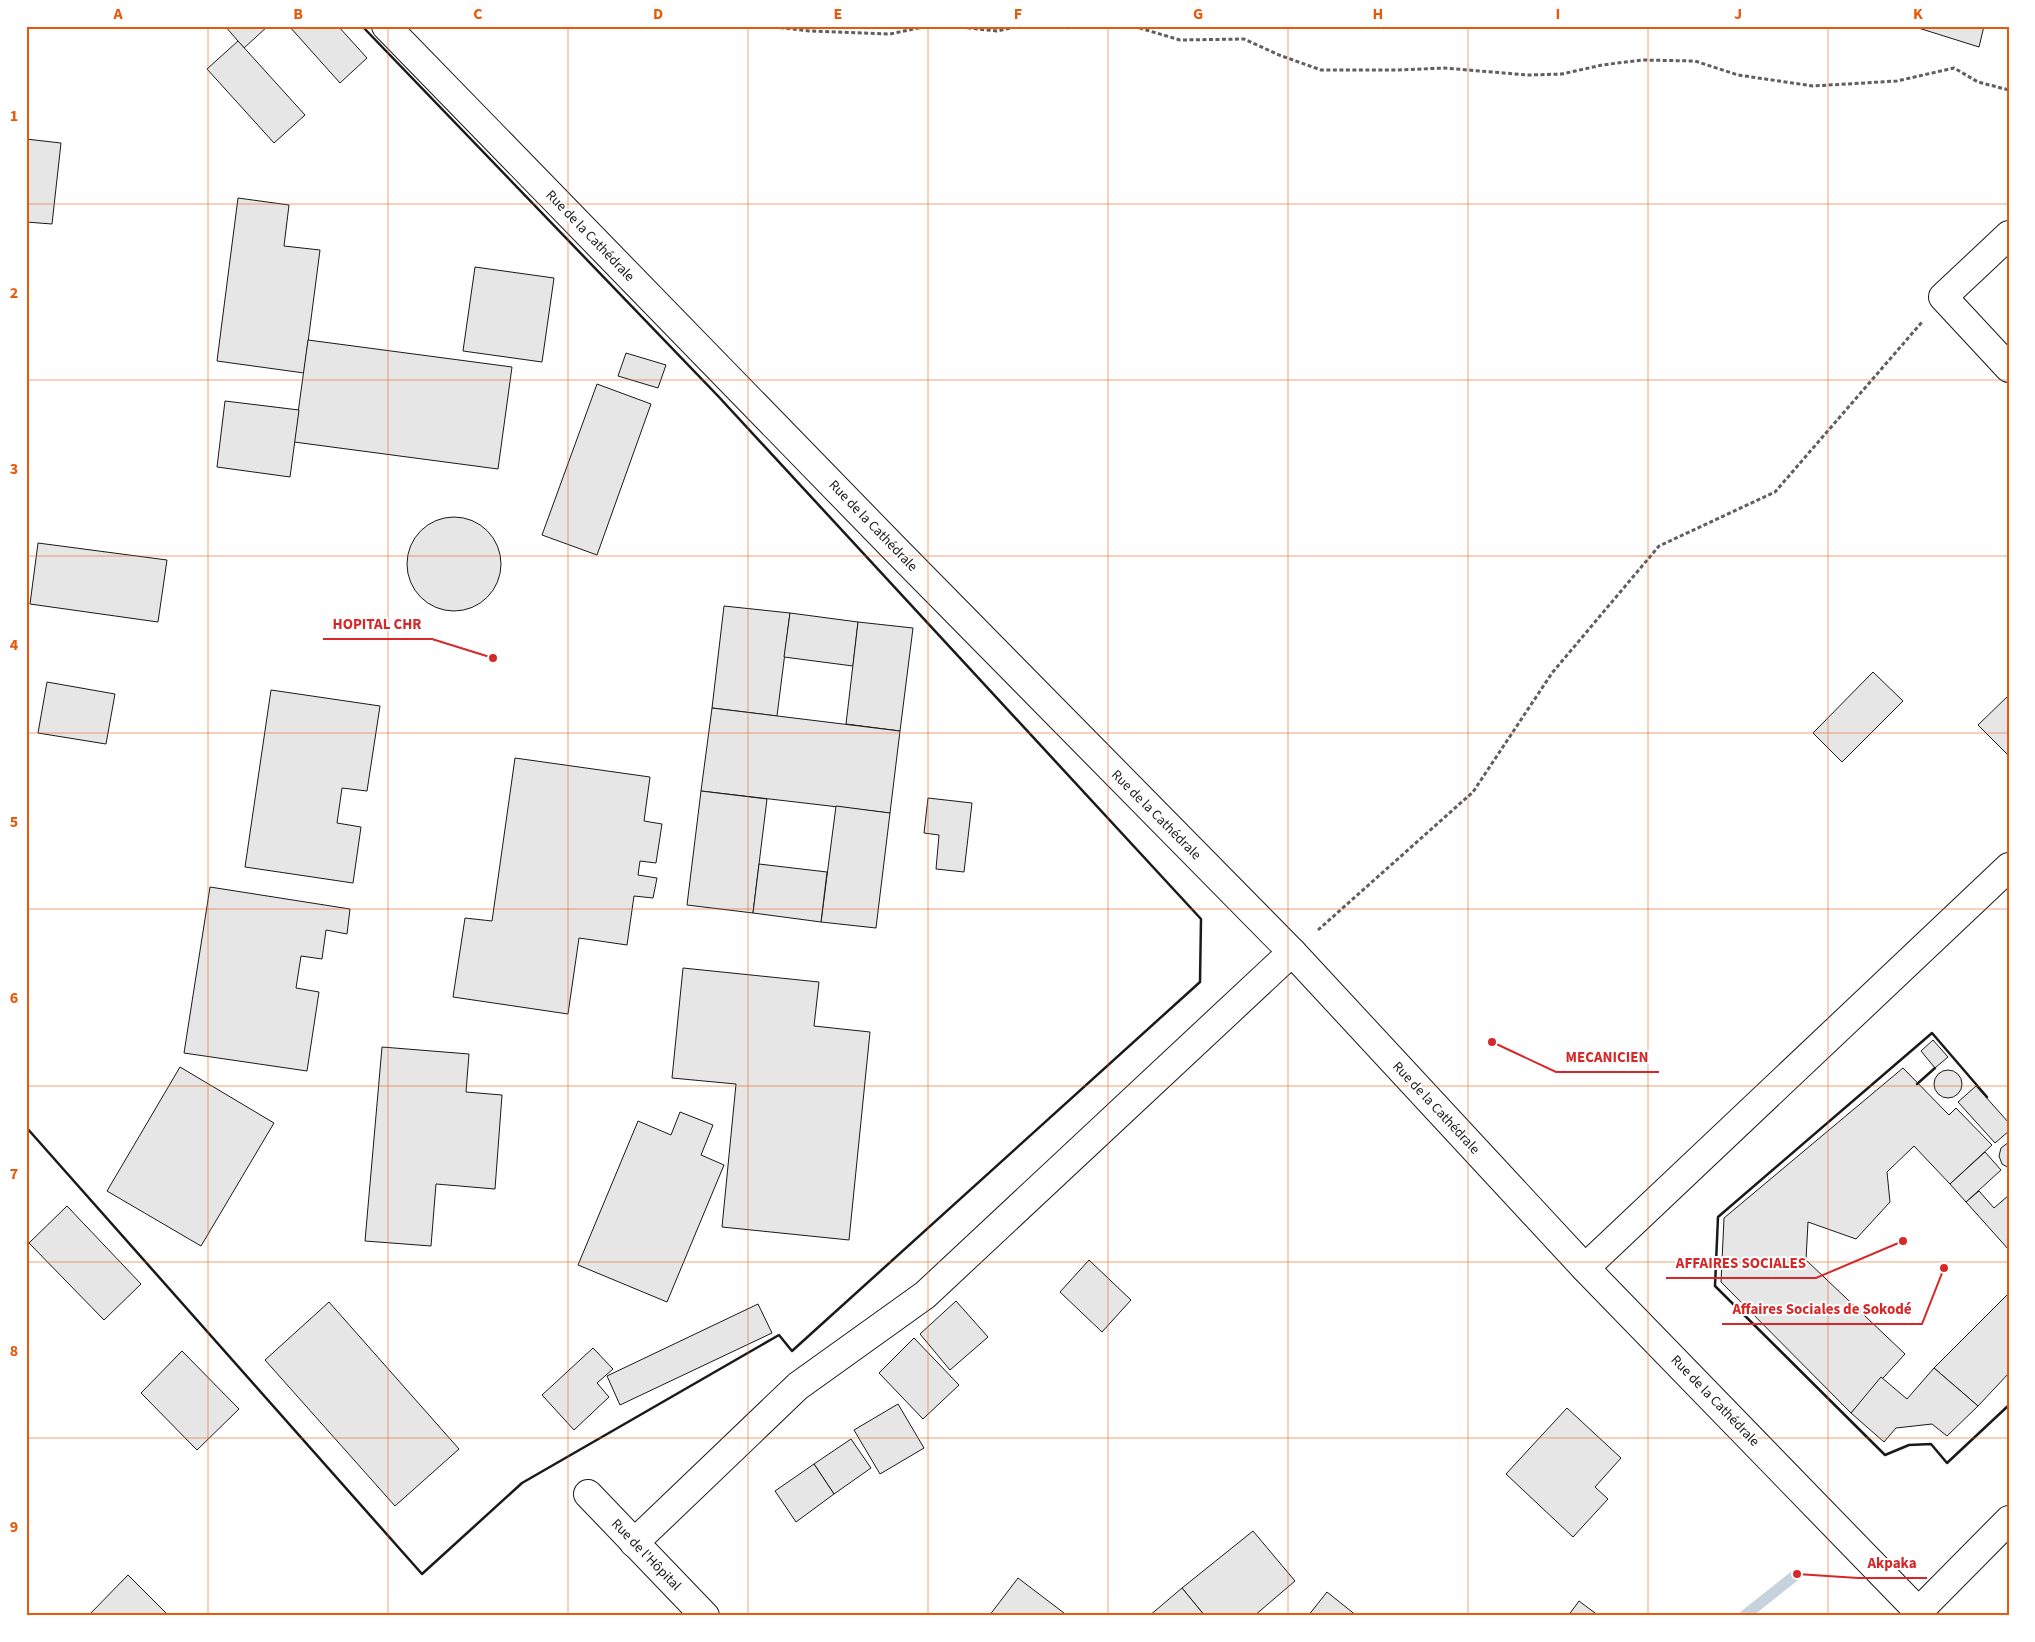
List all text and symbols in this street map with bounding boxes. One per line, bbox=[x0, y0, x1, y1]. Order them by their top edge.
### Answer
text: A bbox=[112, 3, 123, 25]
text: B bbox=[293, 3, 303, 25]
text: C bbox=[473, 3, 483, 25]
text: D bbox=[653, 3, 663, 25]
text: E bbox=[834, 3, 842, 25]
text: F bbox=[1014, 3, 1022, 25]
text: G bbox=[1193, 3, 1203, 25]
text: H bbox=[1373, 3, 1383, 25]
text: I bbox=[1556, 3, 1560, 25]
text: J bbox=[1734, 3, 1742, 25]
text: K bbox=[1913, 3, 1923, 25]
text: 1 bbox=[10, 105, 18, 127]
street label: Rue de la Cathédrale bbox=[541, 186, 639, 286]
text: 2 bbox=[10, 282, 18, 304]
text: 3 bbox=[10, 458, 18, 480]
street label: Rue de la Cathédrale bbox=[824, 476, 922, 576]
callout: HOPITAL CHR bbox=[323, 609, 432, 639]
text: HOPITAL CHR bbox=[333, 614, 421, 635]
text: 4 bbox=[10, 634, 19, 656]
street label: Rue de la Cathédrale bbox=[1106, 765, 1206, 865]
text: 5 bbox=[10, 811, 18, 833]
text: 6 bbox=[10, 987, 18, 1009]
callout: MECANICIEN bbox=[1556, 1042, 1659, 1072]
text: MECANICIEN bbox=[1566, 1047, 1648, 1068]
street label: Rue de la Cathédrale bbox=[1388, 1057, 1484, 1159]
text: 7 bbox=[10, 1163, 18, 1185]
callout: AFFAIRES SOCIALES bbox=[1666, 1248, 1816, 1278]
text: AFFAIRES SOCIALES bbox=[1675, 1253, 1806, 1274]
callout: Affaires Sociales de Sokodé bbox=[1722, 1294, 1922, 1324]
text: Affaires Sociales de Sokodé bbox=[1731, 1299, 1912, 1320]
text: 8 bbox=[10, 1340, 18, 1362]
street label: Rue de la Cathédrale bbox=[1666, 1351, 1764, 1451]
street label: Rue de l'Hôpital bbox=[607, 1515, 686, 1596]
text: 9 bbox=[10, 1516, 18, 1538]
callout: Akpaka bbox=[1858, 1548, 1927, 1578]
text: Akpaka bbox=[1866, 1553, 1917, 1574]

